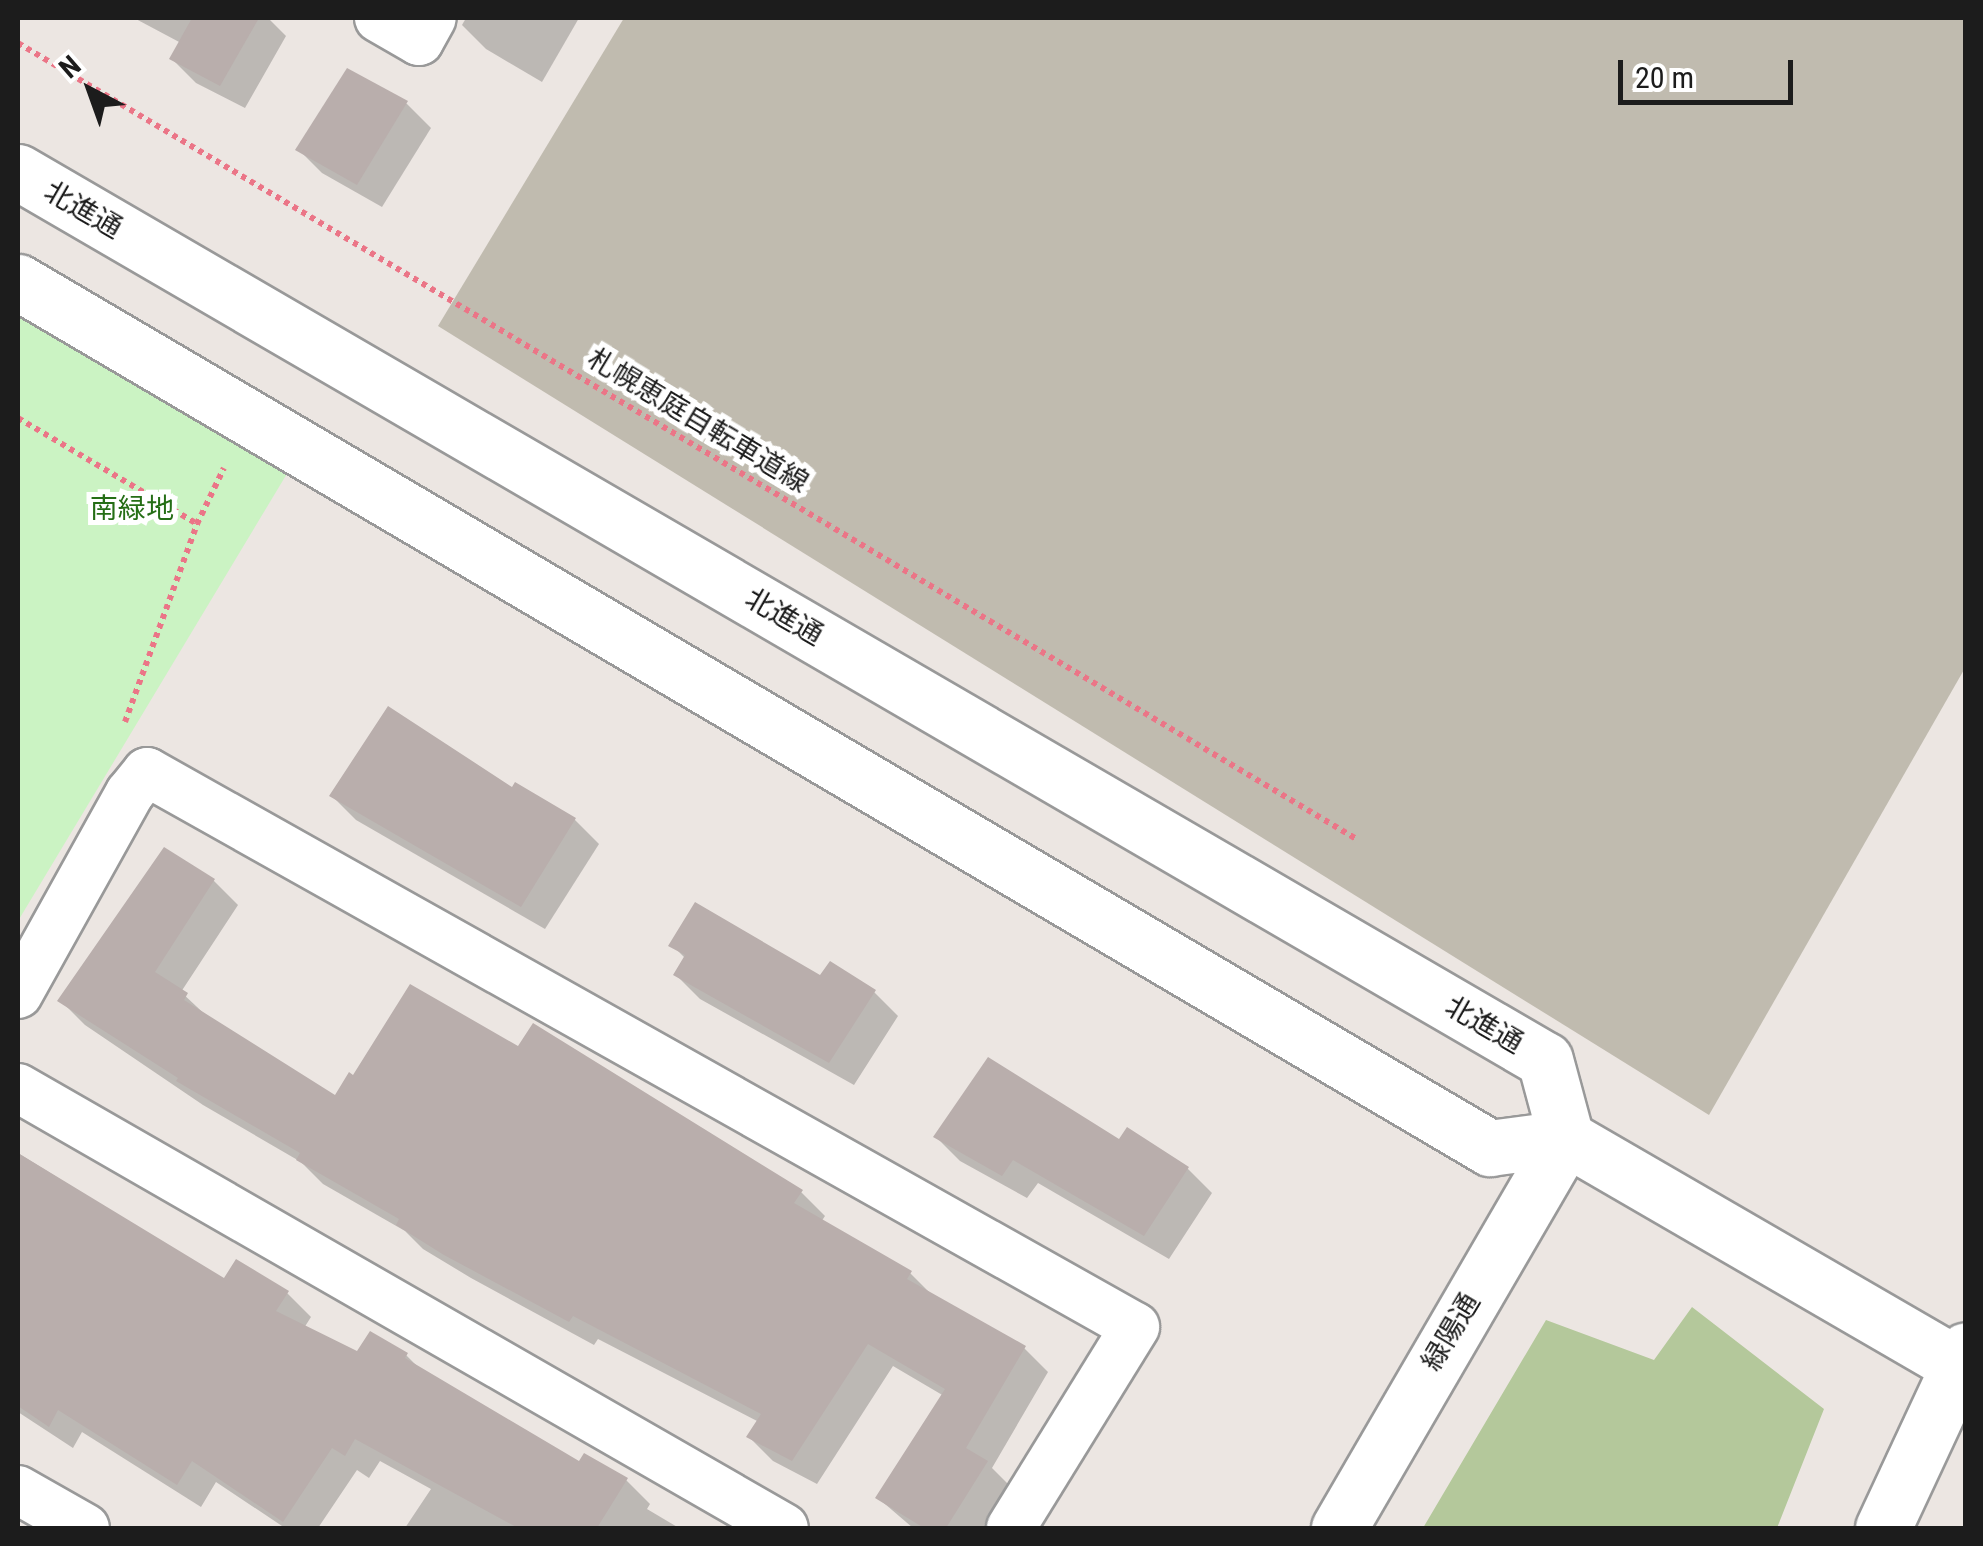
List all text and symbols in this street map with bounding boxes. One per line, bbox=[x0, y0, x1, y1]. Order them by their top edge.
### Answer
north arrow bbox=[40, 40, 140, 140]
scale bar bbox=[1623, 40, 1798, 102]
text: N bbox=[53, 49, 87, 85]
text: 20 m bbox=[1635, 60, 1694, 95]
street label: 北進通 bbox=[38, 174, 128, 246]
street label: 札幌恵庭自転車道線 bbox=[581, 342, 815, 500]
park label: 南緑地 bbox=[90, 492, 174, 526]
street label: 北進通 bbox=[739, 581, 829, 653]
street label: 北進通 bbox=[1439, 989, 1529, 1061]
street label: 緑陽通 bbox=[1415, 1287, 1487, 1377]

